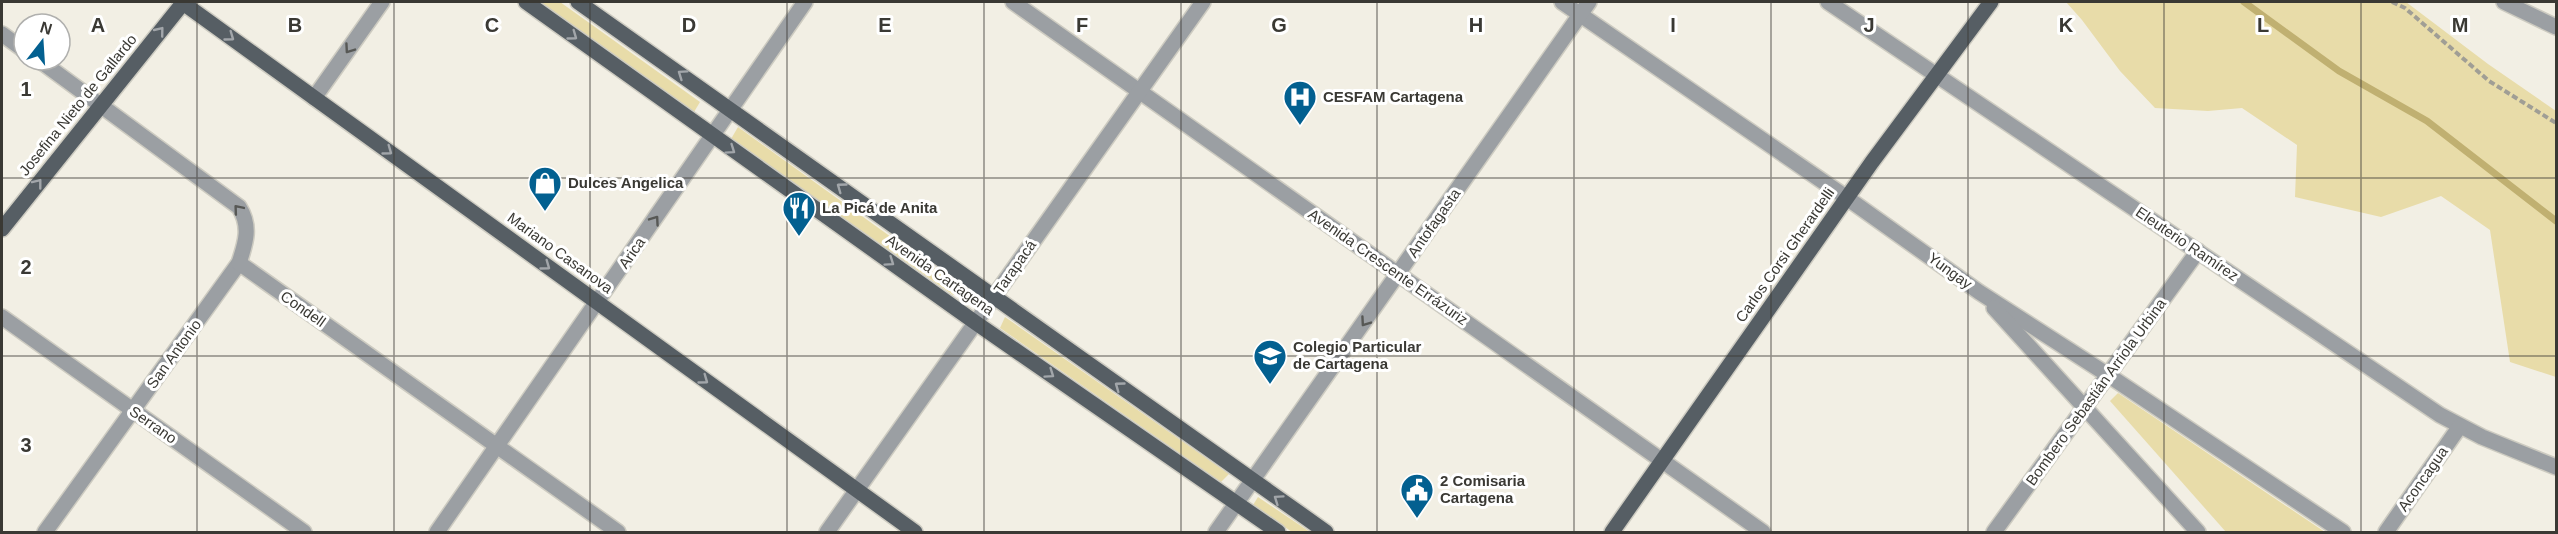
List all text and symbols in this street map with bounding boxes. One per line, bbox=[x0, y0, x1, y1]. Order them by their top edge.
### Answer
north arrow bbox=[12, 12, 72, 72]
text: A bbox=[91, 14, 105, 36]
text: B bbox=[288, 14, 302, 36]
text: C bbox=[485, 14, 499, 36]
text: D bbox=[682, 14, 696, 36]
text: E bbox=[878, 14, 892, 36]
text: F bbox=[1076, 14, 1088, 36]
text: G bbox=[1271, 14, 1287, 36]
text: H bbox=[1469, 14, 1483, 36]
text: I bbox=[1670, 14, 1676, 36]
text: J bbox=[1863, 14, 1875, 36]
text: K bbox=[2059, 14, 2074, 36]
text: L bbox=[2257, 14, 2269, 36]
text: M bbox=[2452, 14, 2468, 36]
text: N bbox=[38, 18, 54, 38]
one-way arrow bbox=[152, 27, 163, 38]
one-way arrow bbox=[567, 29, 578, 40]
one-way arrow bbox=[224, 30, 235, 41]
street label: Josefina Nieto de Gallardo bbox=[15, 31, 140, 179]
one-way arrow bbox=[345, 43, 356, 54]
one-way arrow bbox=[678, 70, 689, 81]
text: 1 bbox=[20, 78, 32, 100]
hospital icon: CESFAM Cartagena bbox=[1282, 79, 1318, 126]
place label: CESFAM Cartagena bbox=[1323, 88, 1464, 105]
one-way arrow bbox=[725, 143, 736, 154]
one-way arrow bbox=[382, 144, 393, 155]
shop icon: Dulces Angelica bbox=[527, 165, 563, 212]
place label: Dulces Angelica bbox=[568, 174, 684, 191]
one-way arrow bbox=[30, 179, 41, 190]
one-way arrow bbox=[836, 184, 847, 195]
street label: Carlos Corsi Gherardelli bbox=[1732, 184, 1837, 325]
street label: Antofagasta bbox=[1404, 185, 1464, 260]
restaurant icon: La Picá de Anita bbox=[781, 190, 817, 237]
place label: La Picá de Anita bbox=[822, 199, 938, 216]
street label: Eleuterio Ramírez bbox=[2133, 203, 2242, 284]
one-way arrow bbox=[235, 205, 246, 216]
street label: Avenida Crescente Errázuriz bbox=[1305, 205, 1471, 328]
street label: Mariano Casanova bbox=[504, 209, 617, 297]
one-way arrow bbox=[648, 216, 659, 227]
street label: Avenida Cartagena bbox=[883, 231, 998, 319]
street label: Arica bbox=[615, 233, 649, 272]
street label: Tarapacá bbox=[990, 236, 1040, 297]
street label: Yungay bbox=[1925, 249, 1976, 292]
one-way arrow bbox=[884, 255, 895, 266]
text: 2 bbox=[20, 256, 32, 278]
one-way arrow bbox=[540, 259, 551, 270]
street label: Condell bbox=[278, 287, 329, 330]
street label: Bombero Sebastián Arriola Urbina bbox=[2022, 294, 2170, 488]
street label: San Antonio bbox=[143, 316, 204, 391]
one-way arrow bbox=[1361, 316, 1372, 327]
school or university icon: Colegio Particular de Cartagena bbox=[1252, 338, 1288, 385]
place label: Colegio Particular de Cartagena bbox=[1293, 338, 1422, 372]
one-way arrow bbox=[1043, 367, 1054, 378]
one-way arrow bbox=[698, 373, 709, 384]
one-way arrow bbox=[1115, 382, 1126, 393]
street label: Serrano bbox=[127, 402, 180, 447]
text: 3 bbox=[20, 434, 32, 456]
street label: Aconcagua bbox=[2394, 443, 2451, 514]
public building icon: 2 Comisaria Cartagena bbox=[1399, 472, 1435, 519]
place label: 2 Comisaria Cartagena bbox=[1440, 472, 1526, 506]
one-way arrow bbox=[1274, 495, 1285, 506]

